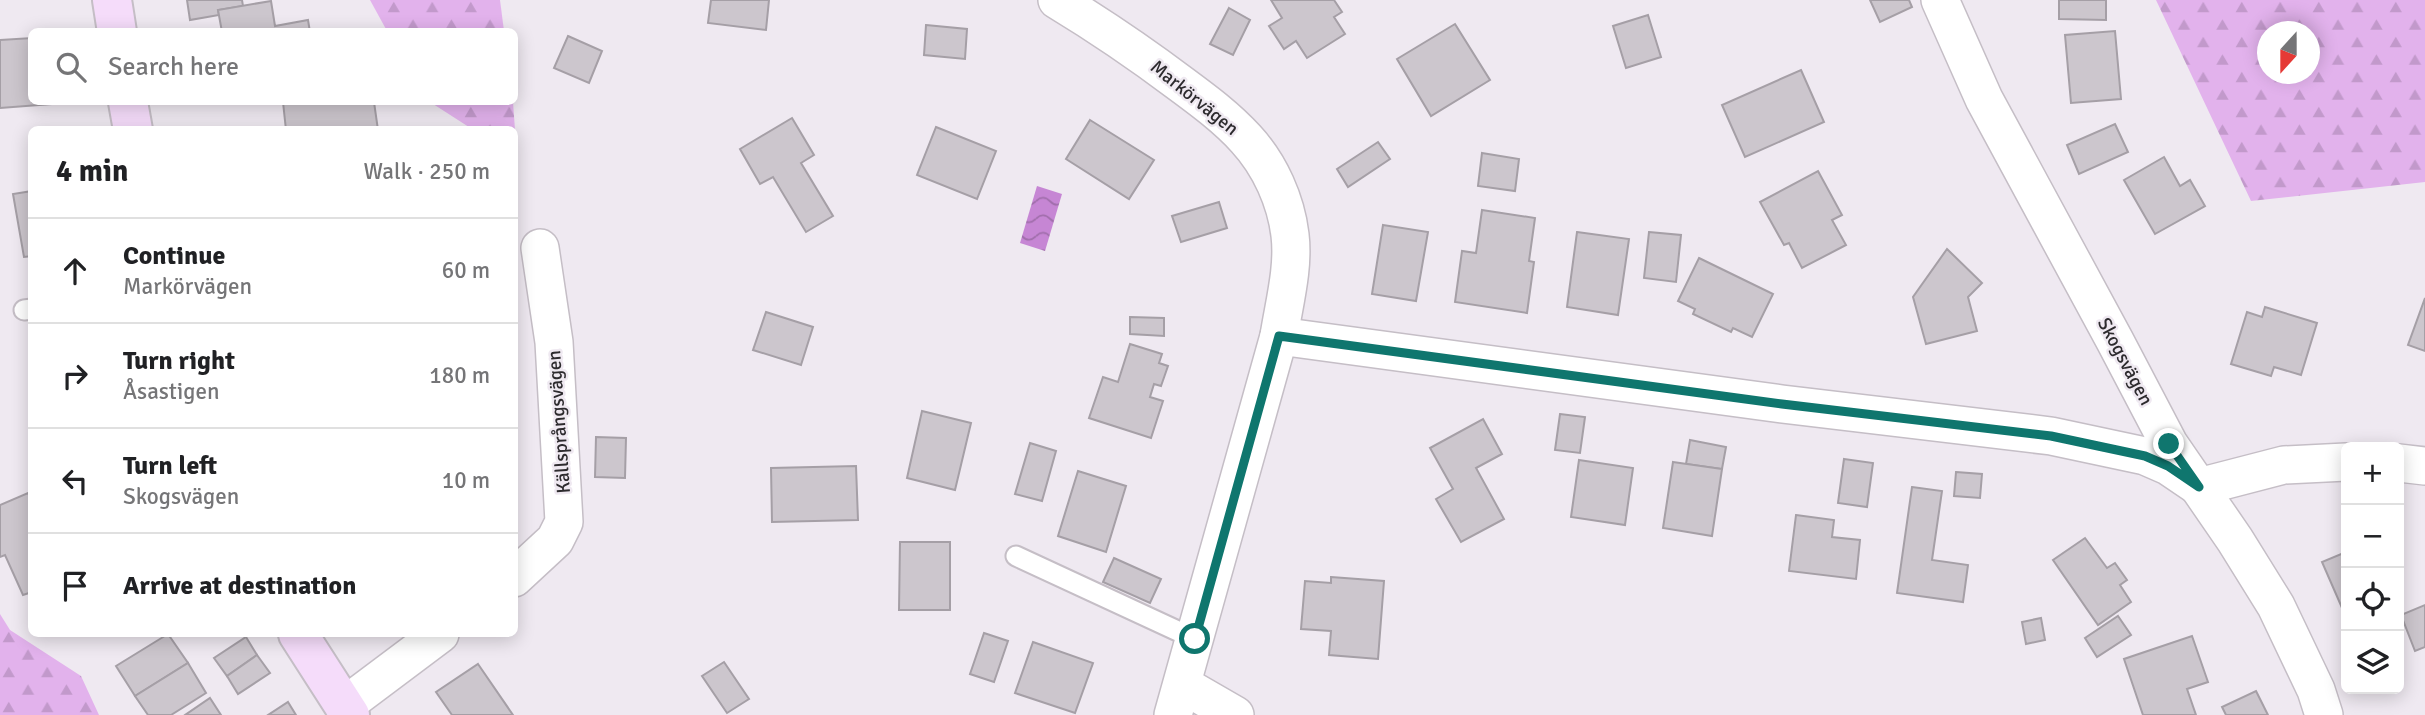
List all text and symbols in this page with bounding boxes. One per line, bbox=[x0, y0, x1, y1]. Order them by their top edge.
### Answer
north arrow bbox=[2257, 21, 2320, 84]
search box bbox=[28, 28, 518, 105]
icon: search bbox=[52, 48, 90, 86]
text: Search here bbox=[108, 51, 239, 83]
street label: Markörvägen bbox=[1145, 55, 1243, 141]
text: 4 min bbox=[56, 153, 128, 190]
text: Walk · 250 m bbox=[364, 157, 490, 186]
text: Continue bbox=[123, 240, 225, 272]
icon: ahead bbox=[56, 252, 94, 290]
text: 60 m bbox=[442, 256, 490, 285]
text: Markörvägen bbox=[123, 272, 252, 301]
street label: Skogsvägen bbox=[2092, 313, 2158, 409]
text: Turn right bbox=[123, 345, 235, 377]
street label: Källsprångsvägen bbox=[542, 349, 576, 494]
icon: right bbox=[56, 357, 94, 395]
text: 180 m bbox=[429, 361, 490, 390]
text: Åsastigen bbox=[123, 377, 220, 406]
route end bbox=[2153, 428, 2184, 459]
map controls bbox=[2341, 442, 2404, 694]
button: + bbox=[2341, 442, 2404, 505]
text: Turn left bbox=[123, 450, 217, 482]
icon: left bbox=[56, 462, 94, 500]
text: 10 m bbox=[442, 466, 490, 495]
text: Skogsvägen bbox=[123, 482, 239, 511]
button: − bbox=[2341, 505, 2404, 568]
icon: arrive bbox=[56, 567, 94, 605]
button: locate bbox=[2341, 568, 2404, 631]
text: Arrive at destination bbox=[123, 570, 356, 602]
route start bbox=[1179, 623, 1210, 654]
button: layers bbox=[2341, 631, 2404, 694]

